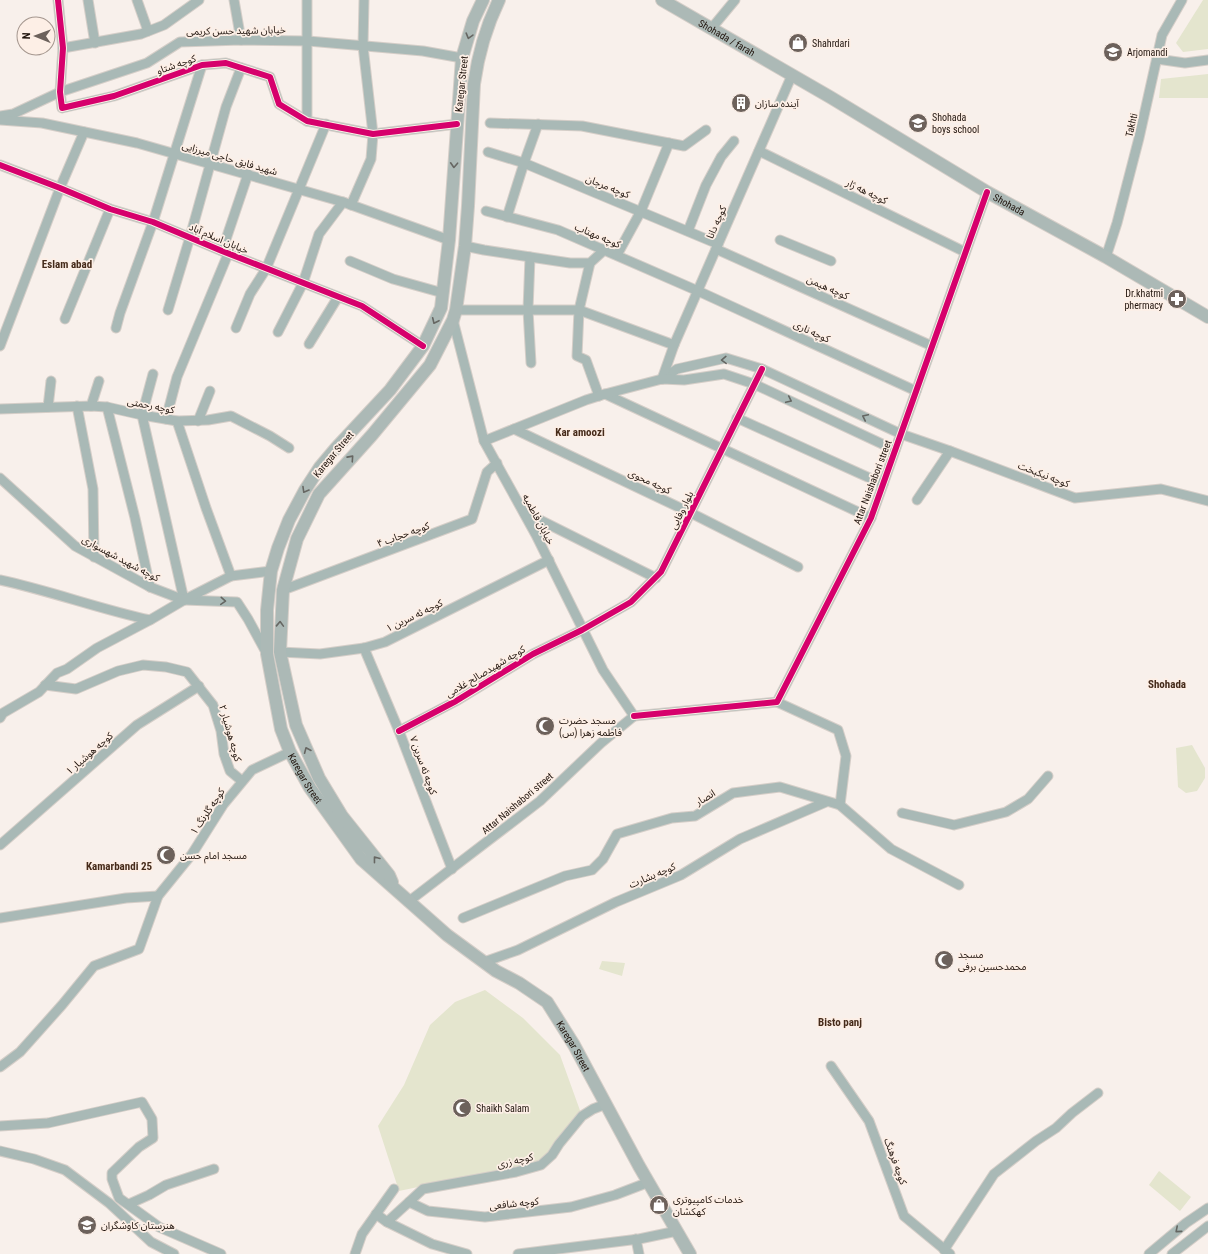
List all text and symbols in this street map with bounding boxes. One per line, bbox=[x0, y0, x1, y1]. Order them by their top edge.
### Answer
north arrow bbox=[16, 16, 56, 56]
street label: Shohada / farah bbox=[697, 17, 757, 59]
street label: خیابان شهید حسن کریمی bbox=[186, 24, 286, 38]
text: N bbox=[20, 32, 33, 39]
one-way arrow bbox=[465, 32, 474, 39]
shop icon: Shahrdari bbox=[787, 32, 809, 54]
place label: Shahrdari bbox=[812, 38, 850, 49]
school or university icon: Arjomandi bbox=[1102, 41, 1124, 63]
place label: Arjomandi bbox=[1127, 47, 1168, 58]
street label: کوچه شتاو bbox=[155, 52, 198, 77]
street label: Karegar Street bbox=[453, 55, 470, 113]
building icon: آینده سازان bbox=[730, 92, 752, 114]
place label: آینده سازان bbox=[755, 98, 800, 110]
school or university icon: Shohada boys school bbox=[907, 112, 929, 134]
place label: Shohada boys school bbox=[932, 112, 979, 135]
street label: Takhti bbox=[1123, 112, 1140, 138]
street label: شهید فایق حاجی میرزایی bbox=[181, 140, 279, 178]
one-way arrow bbox=[450, 162, 459, 168]
street label: کوچه مرجان bbox=[584, 173, 632, 202]
street label: کوچه هه ژار bbox=[843, 176, 890, 207]
street label: Shohada bbox=[991, 192, 1027, 218]
street label: کوچه دانا bbox=[704, 203, 730, 241]
street label: خیابان اسلام آباد bbox=[186, 221, 250, 259]
street label: کوچه مهتاب bbox=[573, 221, 623, 251]
district label: Eslam abad bbox=[42, 258, 92, 271]
street label: کوچه هیمن bbox=[805, 273, 851, 303]
place label: Dr.khatmi phermacy bbox=[1124, 288, 1163, 311]
pharmacy icon: Dr.khatmi phermacy bbox=[1166, 288, 1188, 310]
one-way arrow bbox=[432, 316, 440, 324]
street label: کوچه ناری bbox=[791, 318, 832, 346]
one-way arrow bbox=[721, 356, 727, 364]
street label: کوچه رحمتی bbox=[126, 396, 176, 417]
one-way arrow bbox=[786, 396, 793, 404]
one-way arrow bbox=[862, 414, 870, 422]
district label: Kar amoozi bbox=[555, 426, 605, 439]
street label: Karegar Street bbox=[311, 429, 356, 479]
street label: Attar Naishabori street bbox=[851, 438, 894, 526]
one-way arrow bbox=[347, 455, 354, 463]
street label: کوچه نیکبخت bbox=[1016, 460, 1072, 491]
street label: کوچه محوی bbox=[626, 467, 674, 497]
one-way arrow bbox=[303, 486, 310, 493]
street label: بلوار وفایی bbox=[668, 489, 696, 531]
street label: خیابان فاطمیه bbox=[521, 492, 557, 547]
street label: کوچه حجاب ۴ bbox=[375, 520, 432, 550]
street label: کوچه شهید شهسواری bbox=[80, 533, 162, 585]
one-way arrow bbox=[220, 596, 226, 605]
street label: کوچه ئه سرین ۱ bbox=[384, 597, 446, 635]
one-way arrow bbox=[276, 621, 285, 627]
street label: کوچه شهیدصالح غلامی bbox=[444, 643, 529, 701]
district label: Shohada bbox=[1148, 678, 1186, 691]
street label: کوچه هوشیار ۲ bbox=[216, 703, 244, 764]
mosque icon: مسجد حضرت فاطمه زهرا (س) bbox=[534, 715, 556, 737]
place label: مسجد حضرت فاطمه زهرا (س) bbox=[559, 715, 622, 739]
street label: کوچه هوشیار ۱ bbox=[64, 729, 116, 778]
street label: کوچه ئه سرین ۷ bbox=[407, 734, 440, 797]
one-way arrow bbox=[304, 747, 312, 755]
street label: Karegar Street bbox=[286, 751, 324, 806]
street label: Attar Naishabori street bbox=[479, 770, 555, 836]
street label: کوچه گلرنگ ۱ bbox=[188, 785, 228, 837]
street label: انصار bbox=[693, 787, 718, 809]
mosque icon: مسجد امام حسن bbox=[155, 844, 177, 866]
place label: مسجد امام حسن bbox=[180, 850, 247, 864]
one-way arrow bbox=[374, 857, 381, 864]
district label: Kamarbandi 25 bbox=[86, 860, 153, 873]
street label: کوچه بشارت bbox=[627, 860, 678, 891]
mosque icon: مسجد محمدحسین برفی bbox=[933, 949, 955, 971]
place label: مسجد محمدحسین برفی bbox=[958, 949, 1027, 973]
district label: Bisto panj bbox=[818, 1016, 862, 1029]
street label: Karegar Street bbox=[554, 1019, 592, 1073]
mosque icon: Shaikh Salam bbox=[451, 1097, 473, 1119]
place label: Shaikh Salam bbox=[476, 1103, 529, 1114]
street label: کوچه فرهنگ bbox=[881, 1136, 909, 1187]
street label: کوچه زری bbox=[496, 1151, 535, 1171]
shop icon: خدمات کامپیوتری کهکشان bbox=[648, 1194, 670, 1216]
place label: خدمات کامپیوتری کهکشان bbox=[673, 1194, 744, 1217]
street label: کوچه شافعی bbox=[489, 1195, 540, 1213]
school or university icon: هنرستان کاوشگران bbox=[76, 1214, 98, 1236]
place label: هنرستان کاوشگران bbox=[101, 1220, 175, 1232]
one-way arrow bbox=[1175, 1225, 1183, 1233]

